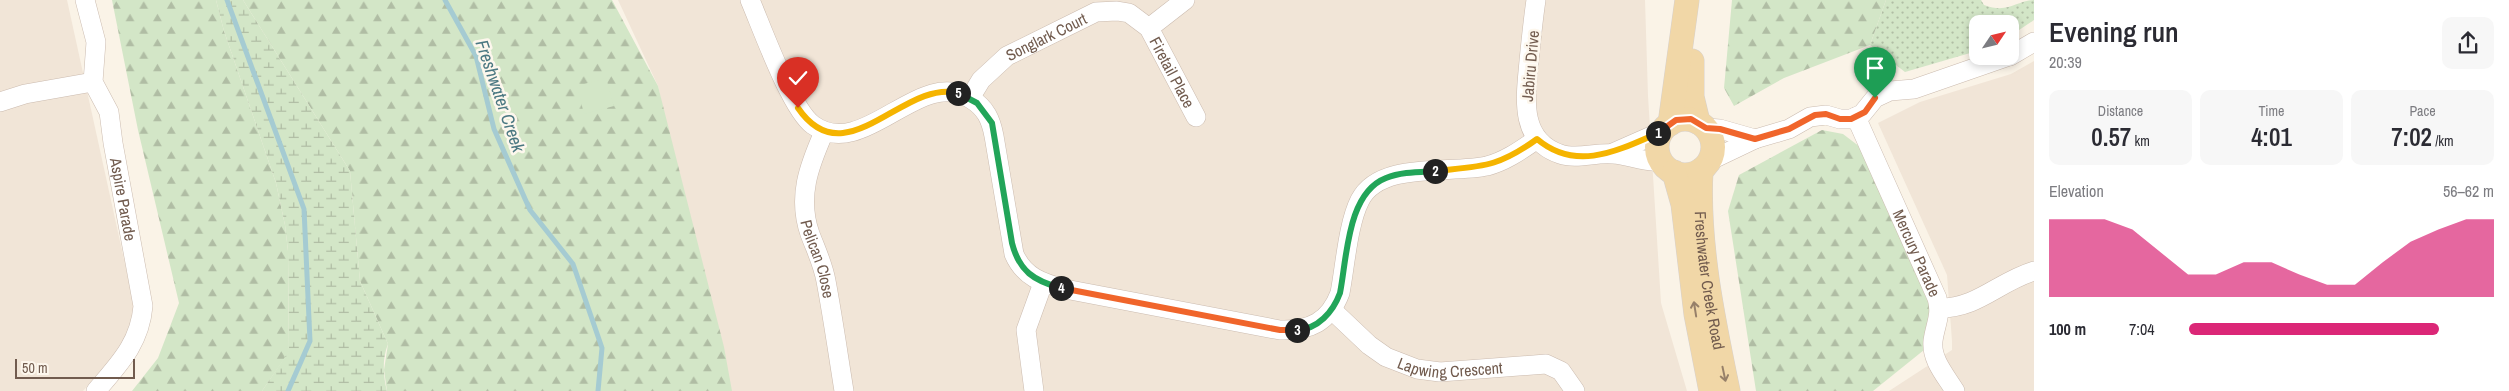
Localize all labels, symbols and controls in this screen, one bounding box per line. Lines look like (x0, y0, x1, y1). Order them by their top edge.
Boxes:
street label: Songlark Court (1002, 7, 1090, 66)
text: Evening run (2049, 13, 2179, 51)
north arrow (1969, 15, 2019, 65)
map controls (1969, 15, 2019, 65)
button: share (2442, 17, 2494, 69)
street label: Jabiru Drive (1516, 29, 1544, 103)
street label: Firetail Place (1145, 33, 1200, 112)
water label: Freshwater Creek (470, 36, 532, 156)
pin (1854, 47, 1896, 98)
text: 20:39 (2049, 51, 2082, 73)
icon: arrive (1861, 54, 1889, 82)
pin (777, 57, 819, 108)
icon: check (784, 64, 812, 92)
pin: 5 (946, 80, 970, 106)
text: 5 (955, 84, 962, 102)
text: Distance (2098, 102, 2143, 120)
text: Time (2259, 102, 2284, 120)
text: Pace (2409, 102, 2436, 120)
pin: 1 (1646, 120, 1670, 146)
text: 0.57 (2091, 120, 2131, 154)
text: 4:01 (2251, 120, 2292, 154)
text: 7:02 (2391, 120, 2432, 154)
text: 1 (1655, 124, 1662, 142)
text: km (2131, 132, 2150, 150)
text: /km (2432, 132, 2454, 150)
street label: Aspire Parade (105, 155, 142, 243)
pin: 2 (1422, 158, 1448, 184)
text: 2 (1432, 162, 1439, 180)
text: Elevation (2049, 180, 2104, 202)
text: 56–62 m (2443, 180, 2494, 202)
street label: Mercury Parade (1888, 206, 1946, 300)
street label: Freshwater Creek Road (1690, 211, 1730, 351)
street label: Pelican Close (795, 218, 840, 300)
pin: 4 (1048, 276, 1074, 300)
text: 4 (1058, 279, 1065, 297)
one-way arrow (1690, 301, 1700, 317)
pin: 3 (1284, 318, 1310, 342)
text: 100 m (2049, 318, 2086, 340)
text: 7:04 (2129, 318, 2155, 340)
text: 3 (1294, 321, 1301, 339)
street label: Lapwing Crescent (1394, 352, 1504, 383)
scale bar (15, 356, 135, 379)
text: 50 m (22, 359, 48, 377)
one-way arrow (1720, 366, 1729, 382)

